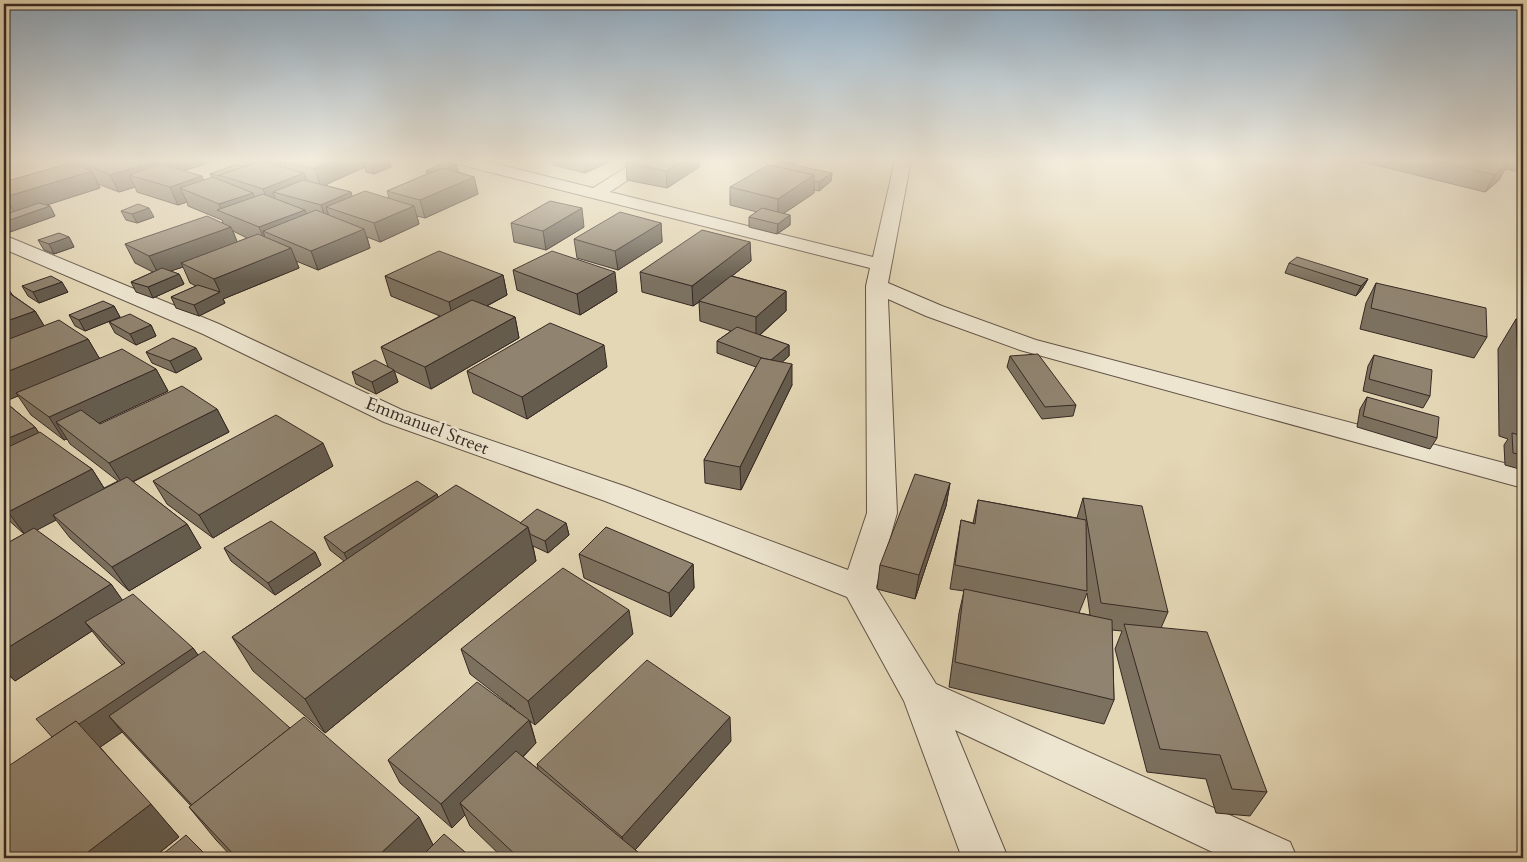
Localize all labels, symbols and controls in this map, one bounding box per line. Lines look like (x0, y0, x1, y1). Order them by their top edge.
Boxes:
street label: Emmanuel Street (362, 391, 493, 461)

